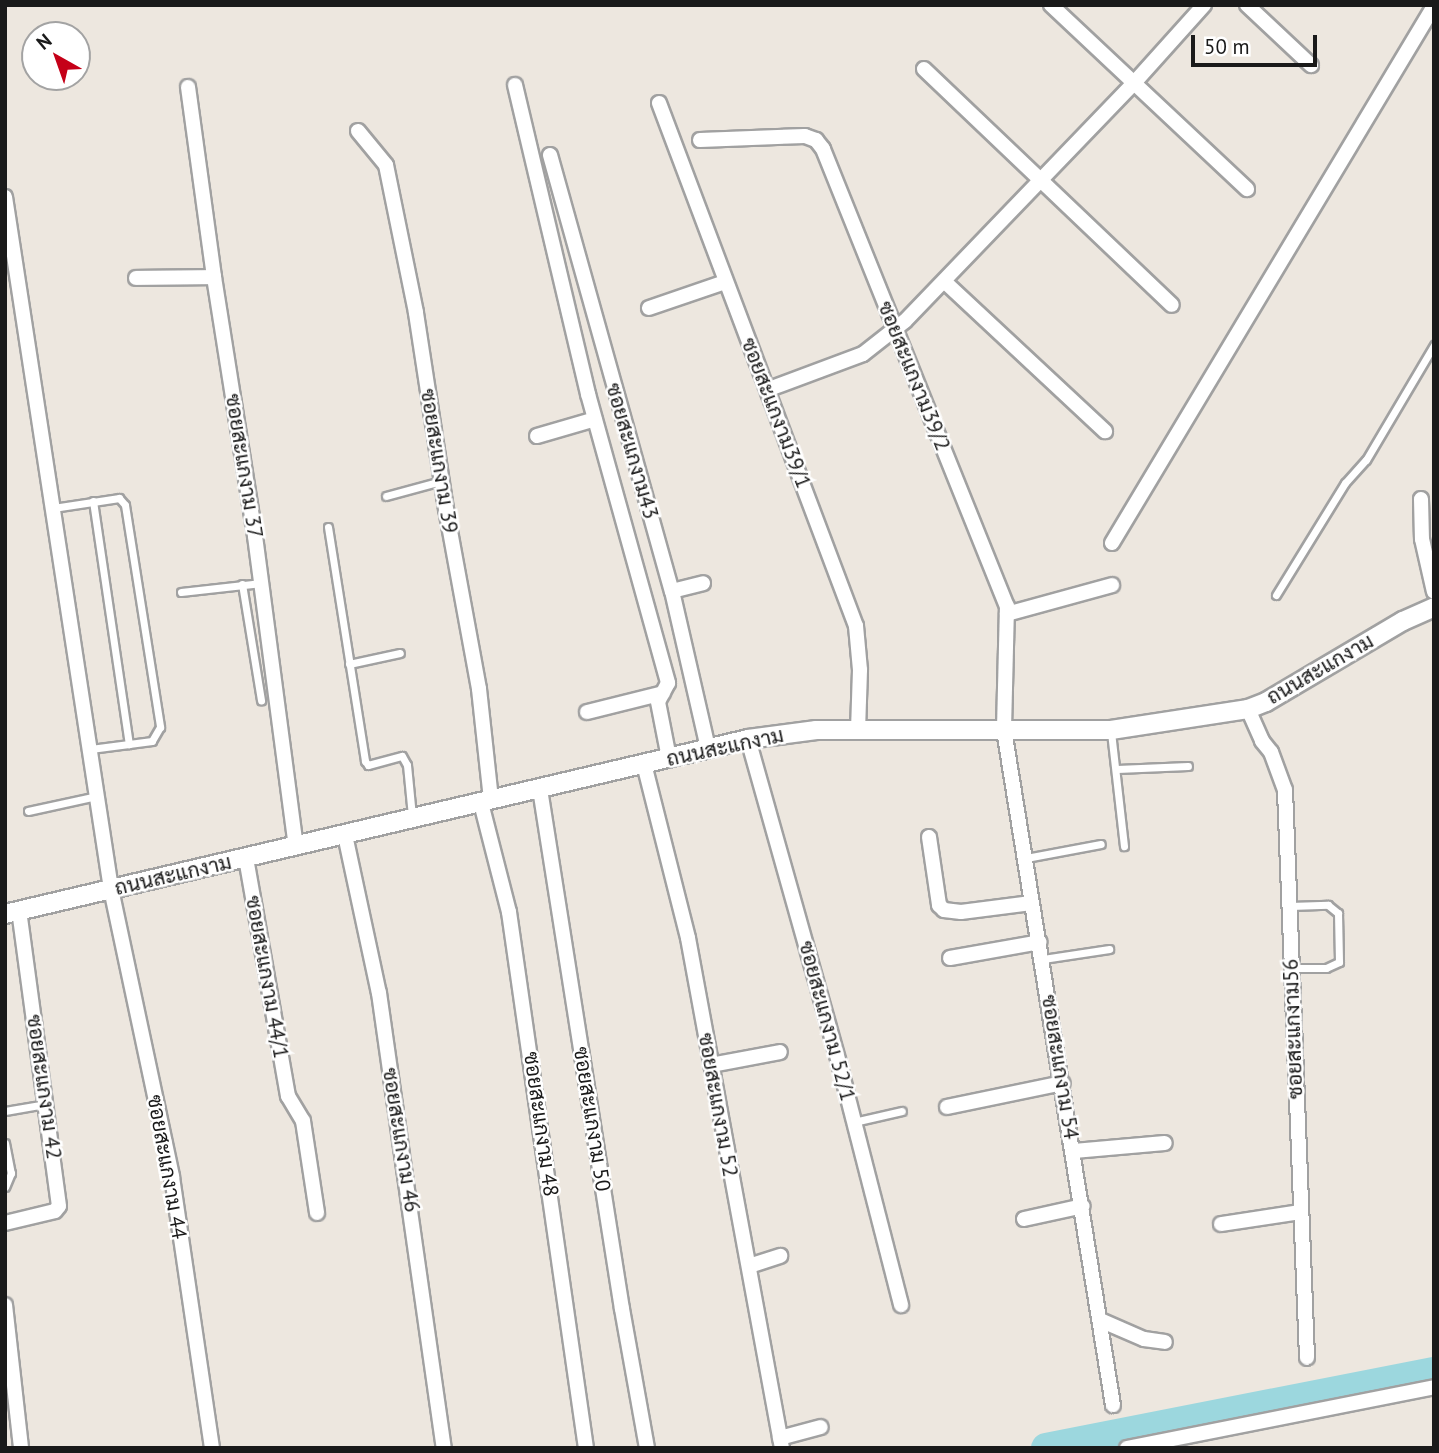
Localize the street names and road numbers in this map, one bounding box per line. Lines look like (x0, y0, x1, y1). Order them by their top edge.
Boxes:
street label: ซอยสะแกงาม39/2 (872, 297, 956, 455)
street label: ซอยสะแกงาม39/1 (736, 334, 816, 492)
street label: ซอยสะแกงาม43 (601, 380, 663, 522)
street label: ซอยสะแกงาม 39 (415, 387, 463, 535)
street label: ซอยสะแกงาม 37 (220, 392, 268, 540)
street label: ถนนสะแกงาม (1262, 628, 1378, 710)
street label: ถนนสะแกงาม (664, 722, 786, 772)
street label: ถนนสะแกงาม (112, 849, 234, 901)
street label: ซอยสะแกงาม 44/1 (240, 894, 294, 1060)
street label: ซอยสะแกงาม 52/1 (793, 938, 861, 1104)
street label: ซอยสะแกงาม56 (1278, 958, 1308, 1100)
street label: ซอยสะแกงาม 54 (1036, 993, 1084, 1141)
street label: ซอยสะแกงาม 42 (21, 1013, 67, 1161)
street label: ซอยสะแกงาม 52 (693, 1031, 743, 1179)
street label: ซอยสะแกงาม 50 (568, 1045, 616, 1193)
street label: ซอยสะแกงาม 48 (518, 1050, 564, 1198)
street label: ซอยสะแกงาม 46 (377, 1066, 425, 1214)
street label: ซอยสะแกงาม 44 (142, 1093, 192, 1241)

